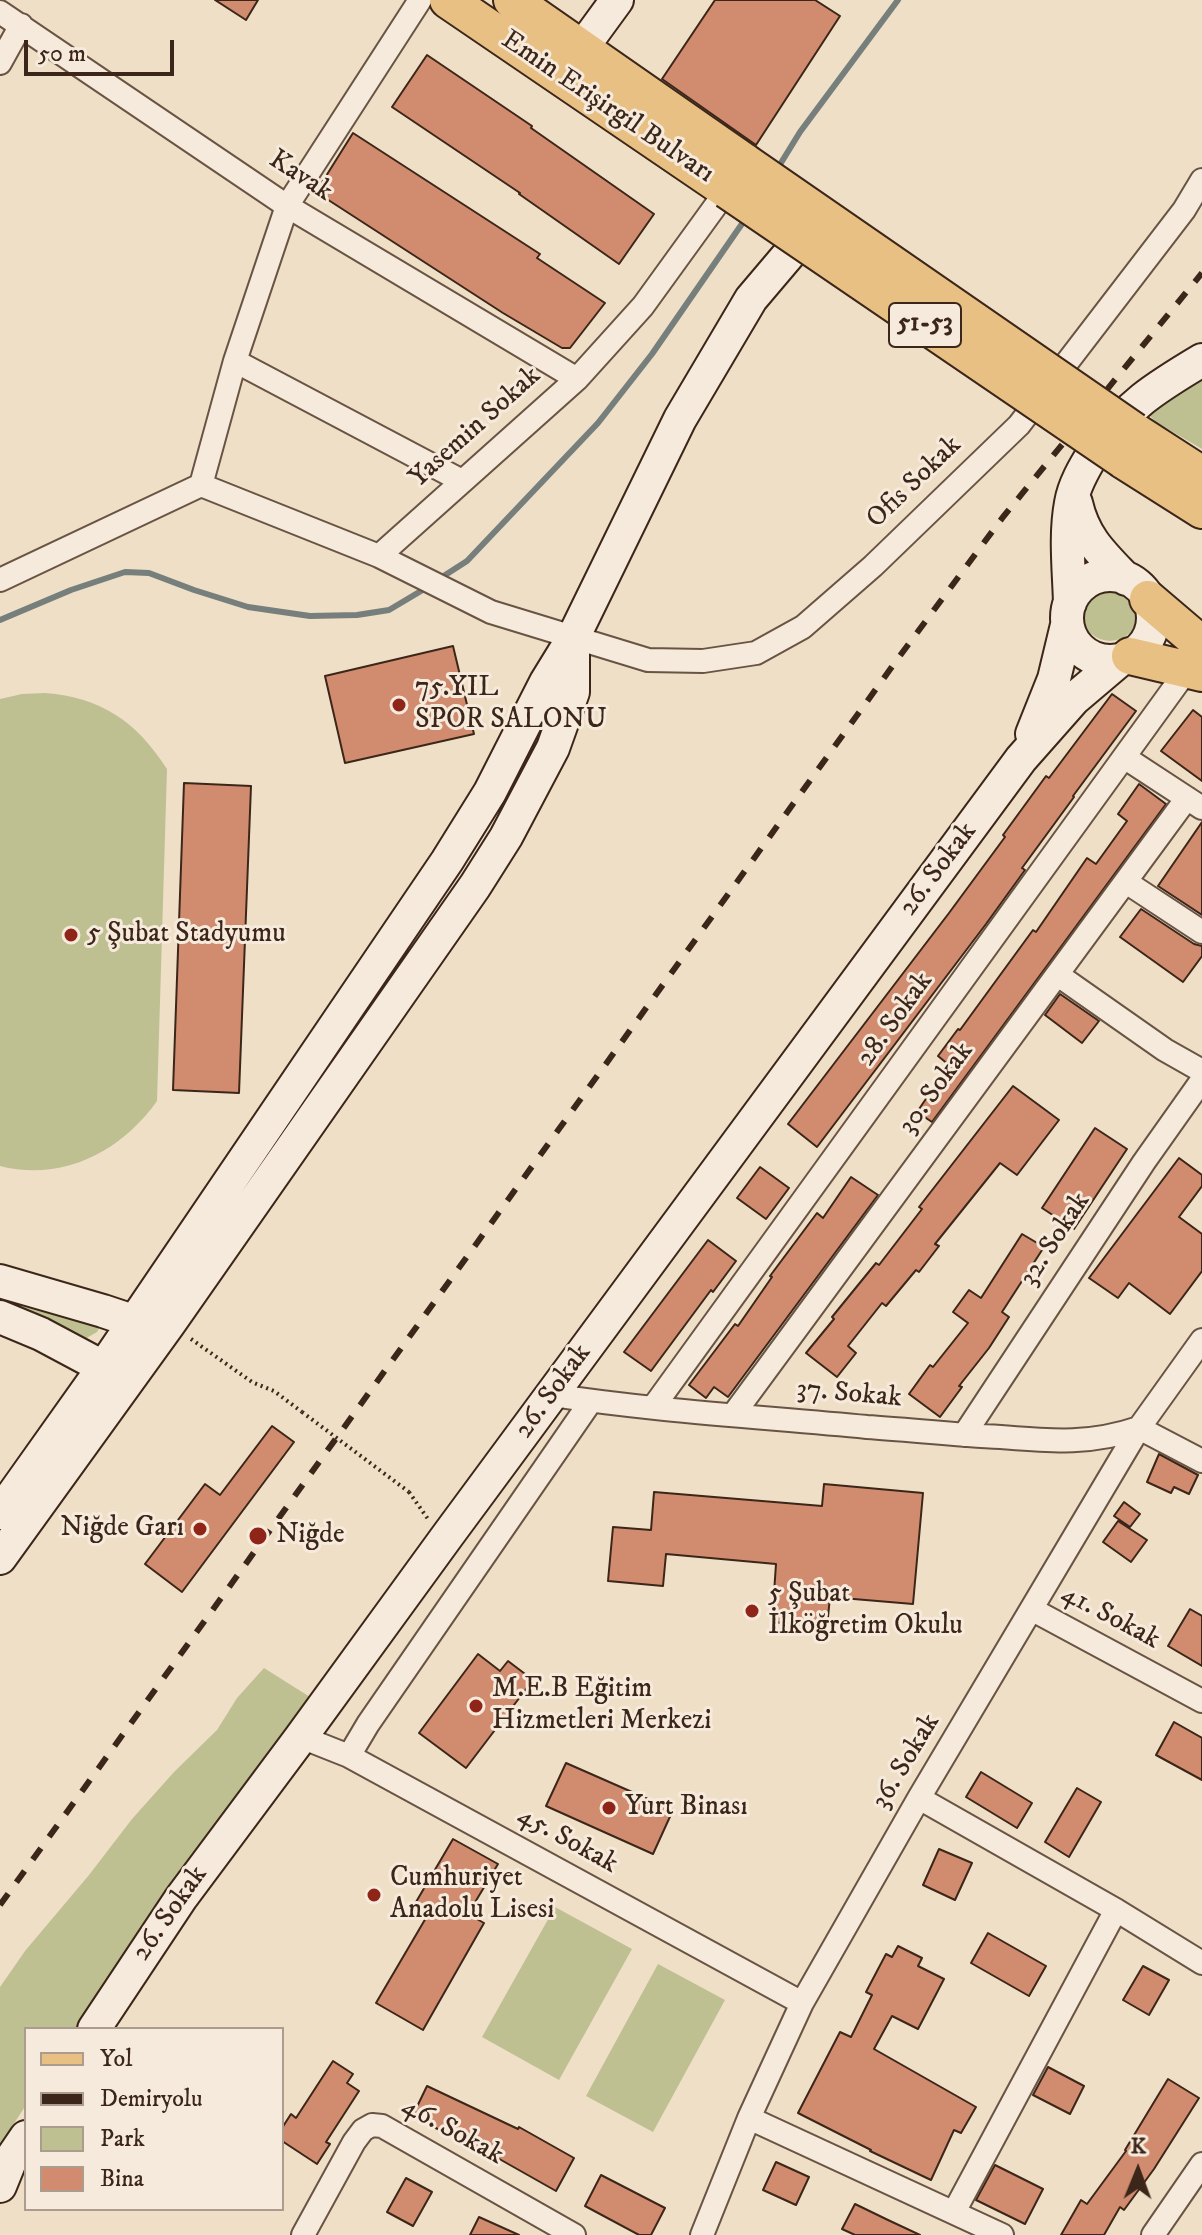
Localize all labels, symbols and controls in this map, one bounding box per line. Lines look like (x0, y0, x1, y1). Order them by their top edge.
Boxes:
scale bar (28, 24, 178, 74)
street label: Emin Erişirgil Bulvarı (494, 24, 720, 192)
text: 50 m (38, 39, 86, 69)
street label: Kavak (262, 144, 338, 210)
road number: 51-53 (889, 303, 961, 347)
street label: Yasemin Sokak (403, 360, 549, 496)
street label: Ofis Sokak (861, 430, 969, 536)
place label: 75.YIL SPOR SALONU (415, 672, 607, 738)
marker: 75.YIL SPOR SALONU (390, 696, 408, 714)
street label: 26. Sokak (893, 816, 985, 924)
place label: 5 Şubat Stadyumu (87, 918, 286, 952)
marker: 5 Şubat Stadyumu (62, 926, 80, 944)
street label: 28. Sokak (851, 966, 941, 1074)
street label: 30. Sokak (892, 1036, 982, 1142)
street label: 32. Sokak (1013, 1187, 1099, 1293)
street label: 26. Sokak (508, 1338, 600, 1446)
street label: 37. Sokak (795, 1374, 903, 1416)
place label: Niğde Garı (60, 1512, 184, 1546)
place label: Niğde (276, 1519, 345, 1553)
marker: Niğde Garı (191, 1520, 209, 1538)
marker: Niğde (247, 1525, 269, 1547)
place label: 5 Şubat İlköğretim Okulu (768, 1578, 963, 1644)
street label: 41. Sokak (1055, 1578, 1165, 1658)
marker: 5 Şubat İlköğretim Okulu (743, 1602, 761, 1620)
place label: M.E.B Eğitim Hizmetleri Merkezi (492, 1673, 712, 1739)
marker: M.E.B Eğitim Hizmetleri Merkezi (467, 1697, 485, 1715)
street label: 36. Sokak (865, 1708, 949, 1816)
place label: Yurt Binası (625, 1791, 748, 1825)
marker: Yurt Binası (600, 1799, 618, 1817)
street label: 45. Sokak (511, 1800, 623, 1882)
street label: 26. Sokak (126, 1860, 216, 1968)
place label: Cumhuriyet Anadolu Lisesi (390, 1862, 555, 1928)
marker: Cumhuriyet Anadolu Lisesi (365, 1886, 383, 1904)
legend (24, 2027, 284, 2211)
text: Yol (100, 2044, 132, 2074)
text: Demiryolu (100, 2084, 203, 2114)
street label: 46. Sokak (395, 2090, 509, 2174)
text: Park (100, 2124, 145, 2154)
north arrow (1098, 2131, 1178, 2211)
text: K (1130, 2133, 1146, 2160)
text: Bina (100, 2164, 144, 2194)

